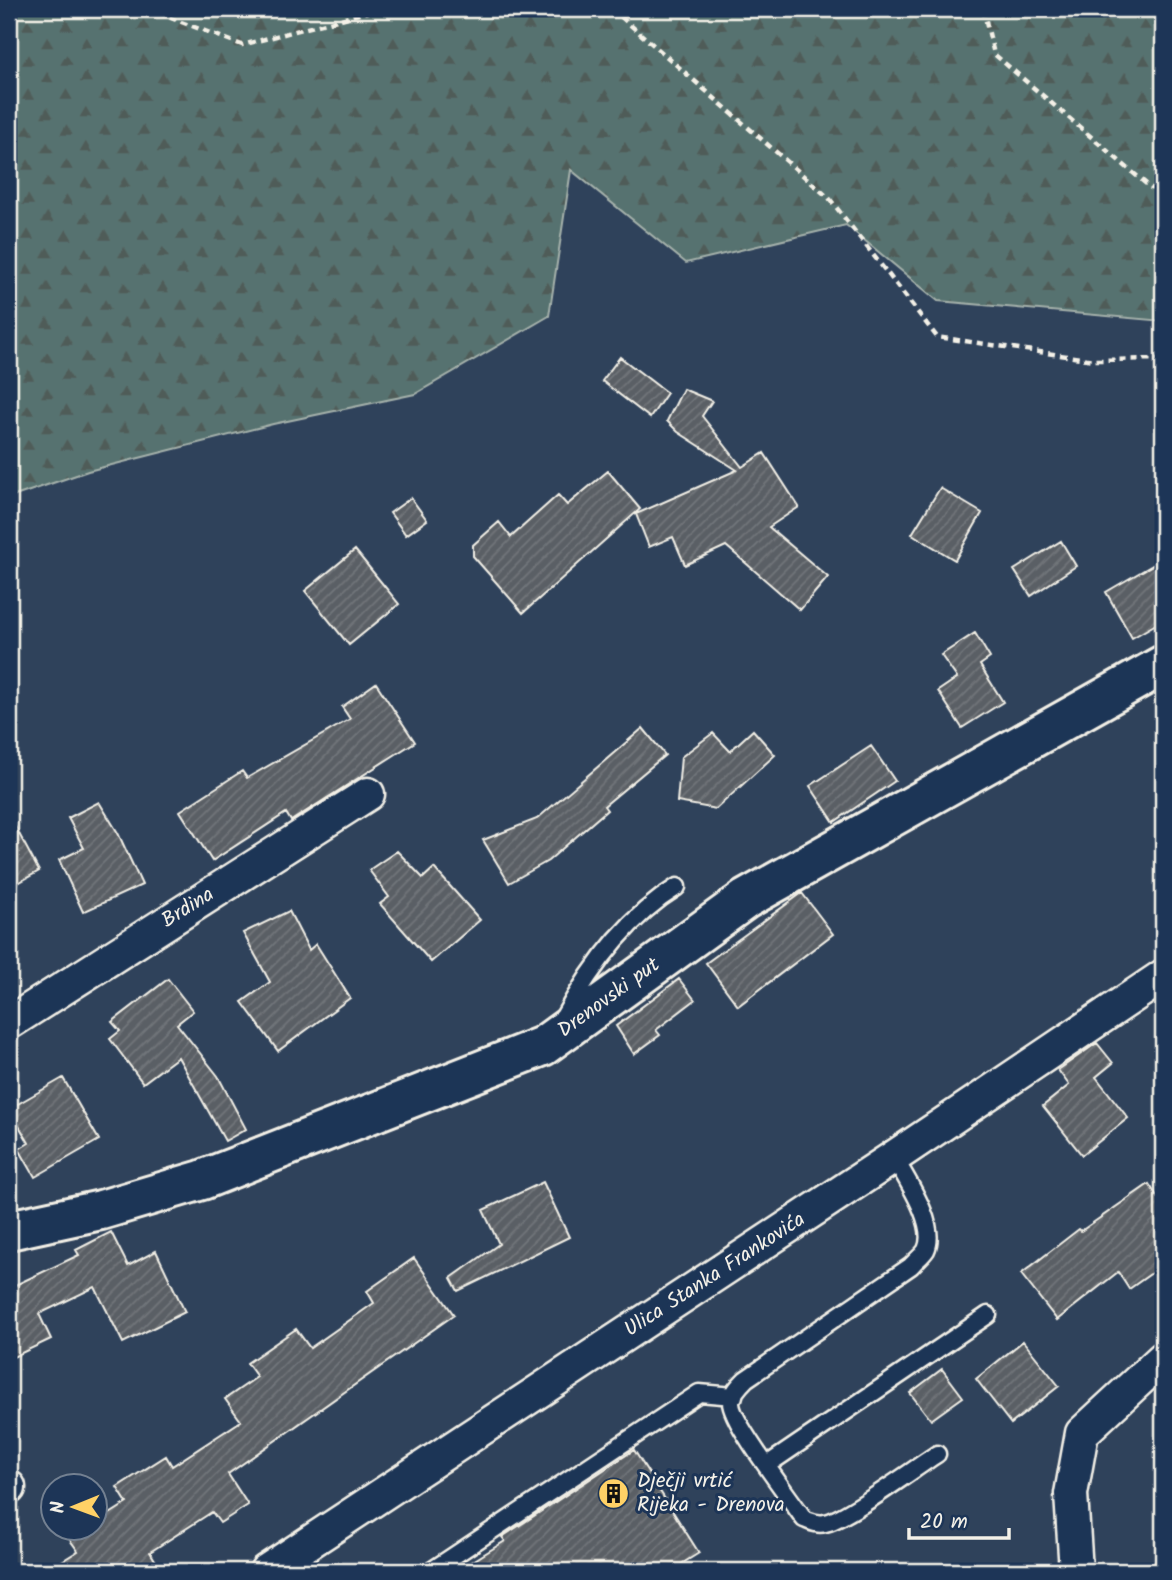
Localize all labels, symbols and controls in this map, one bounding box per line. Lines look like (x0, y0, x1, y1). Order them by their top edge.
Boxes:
street label: Brdina (155, 879, 221, 937)
street label: Drenovski put (551, 949, 668, 1047)
street label: Ulica Stanka Frankovića (618, 1204, 812, 1346)
place label: Dječji vrtić Rijeka - Drenova (637, 1465, 785, 1522)
north arrow (38, 1472, 108, 1542)
building icon: Dječji vrtić Rijeka - Drenova (597, 1476, 631, 1510)
scale bar (909, 1496, 1009, 1540)
text: N (44, 1501, 74, 1514)
text: 20 m (920, 1506, 968, 1539)

